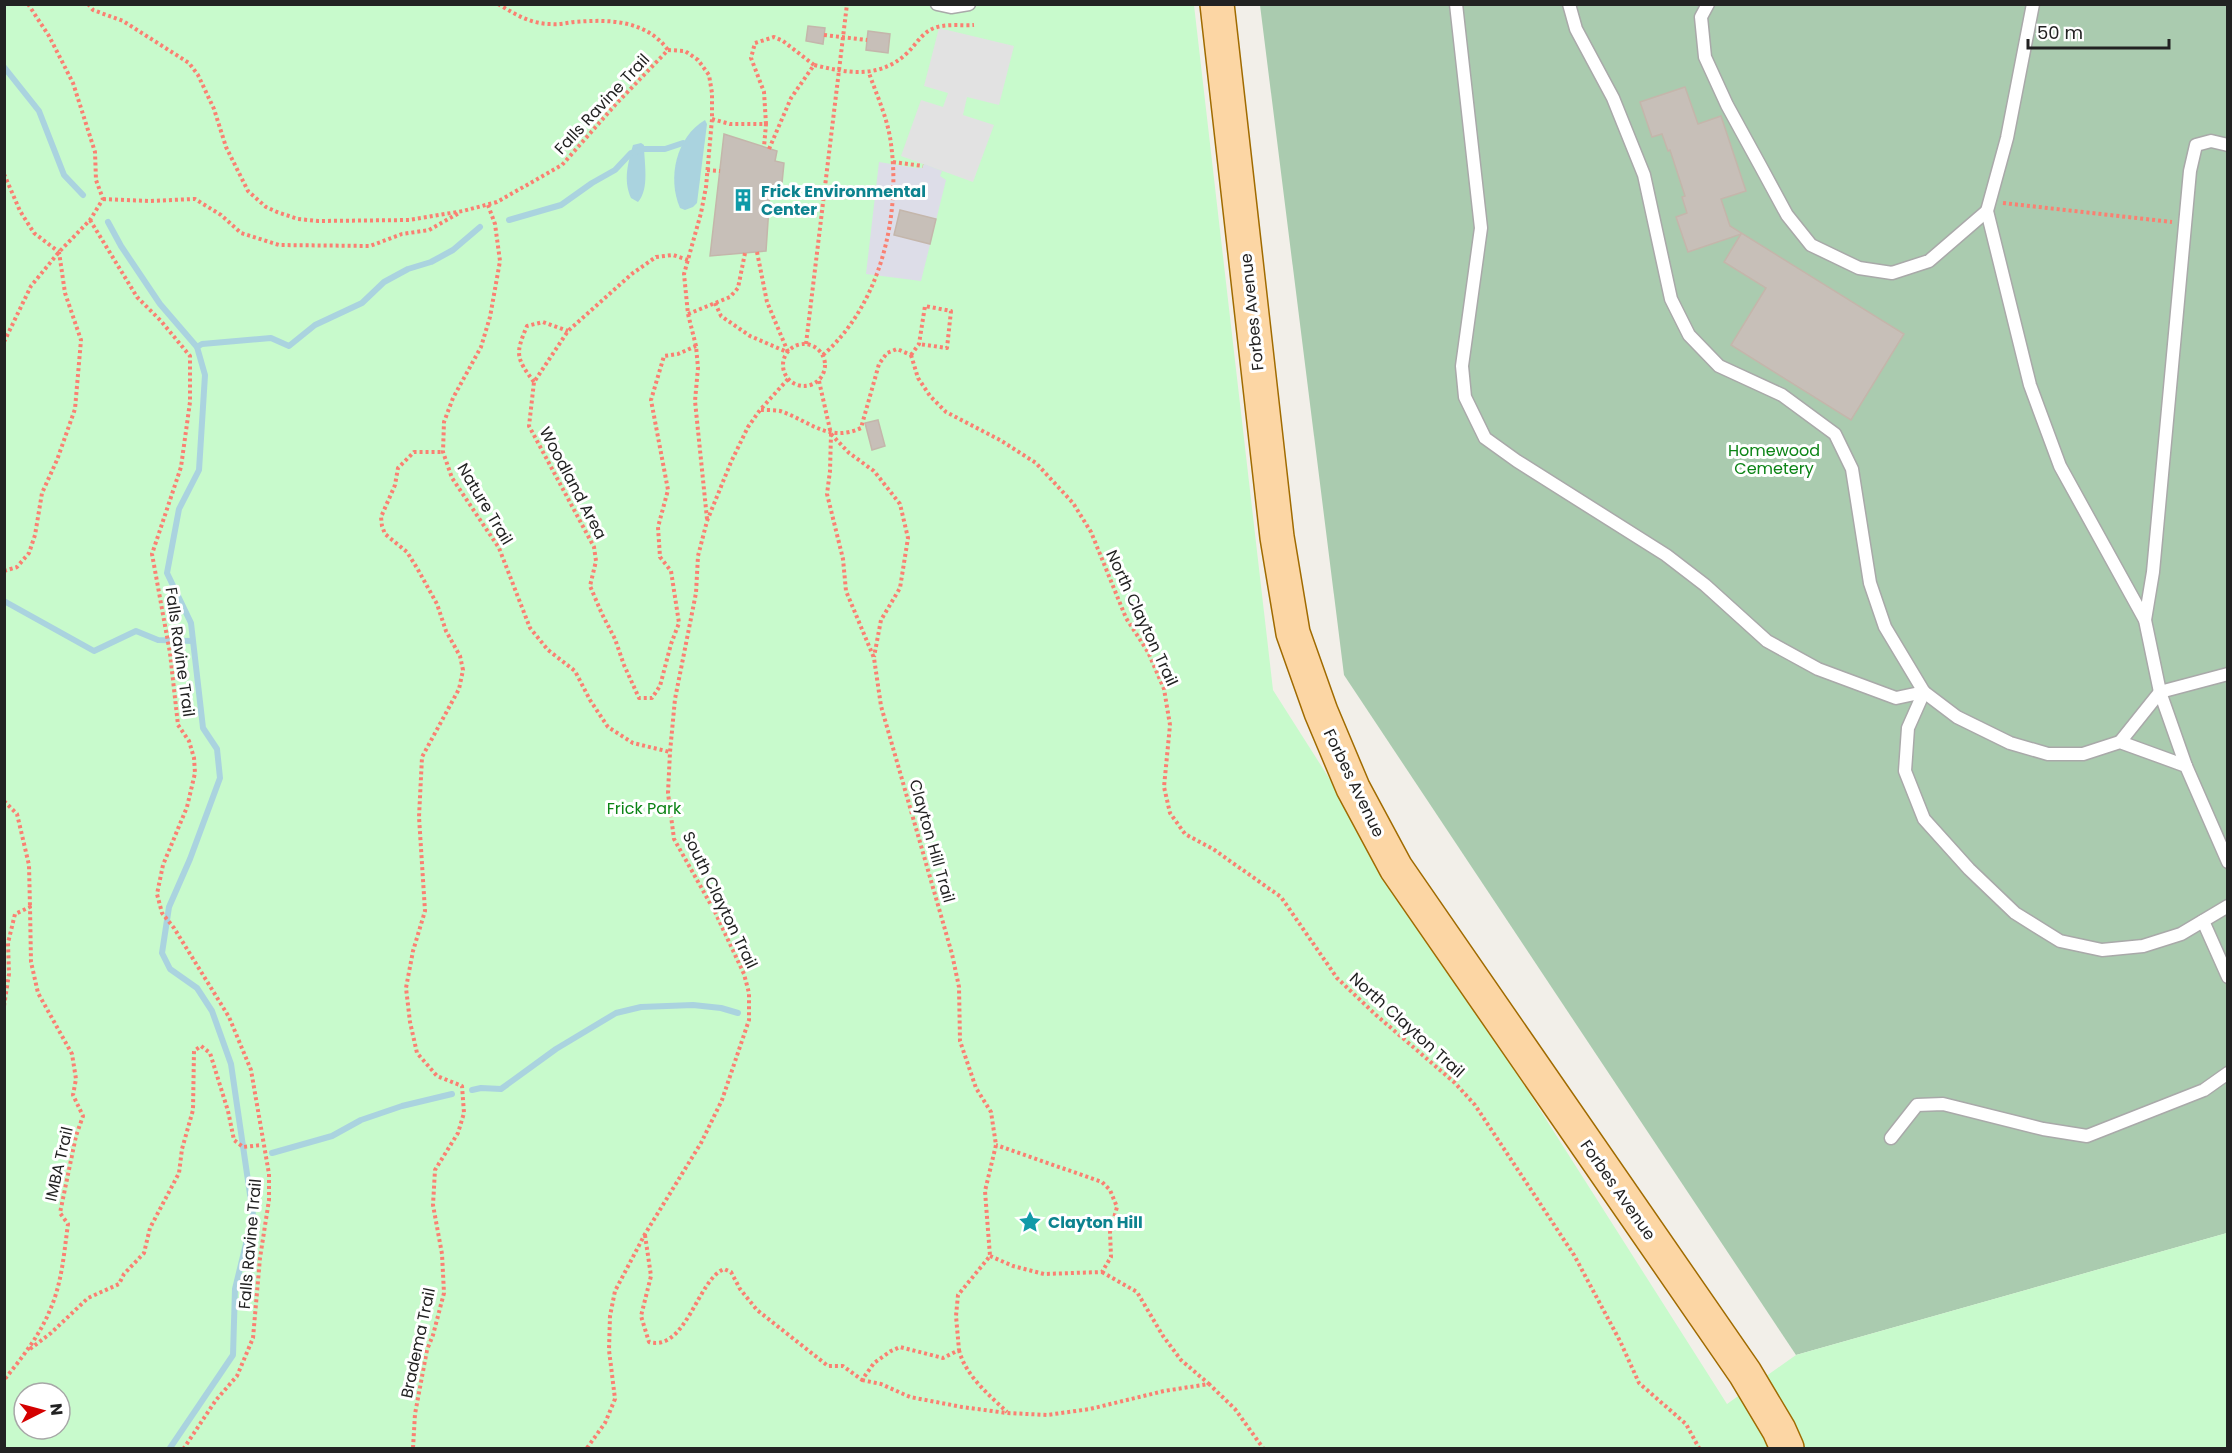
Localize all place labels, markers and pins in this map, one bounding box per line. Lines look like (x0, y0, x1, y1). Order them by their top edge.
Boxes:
place label: Frick Environmental Center (761, 180, 926, 221)
building icon: Frick Environmental Center (730, 187, 756, 213)
place icon: Clayton Hill (1017, 1209, 1043, 1235)
place label: Clayton Hill (1048, 1211, 1143, 1234)

